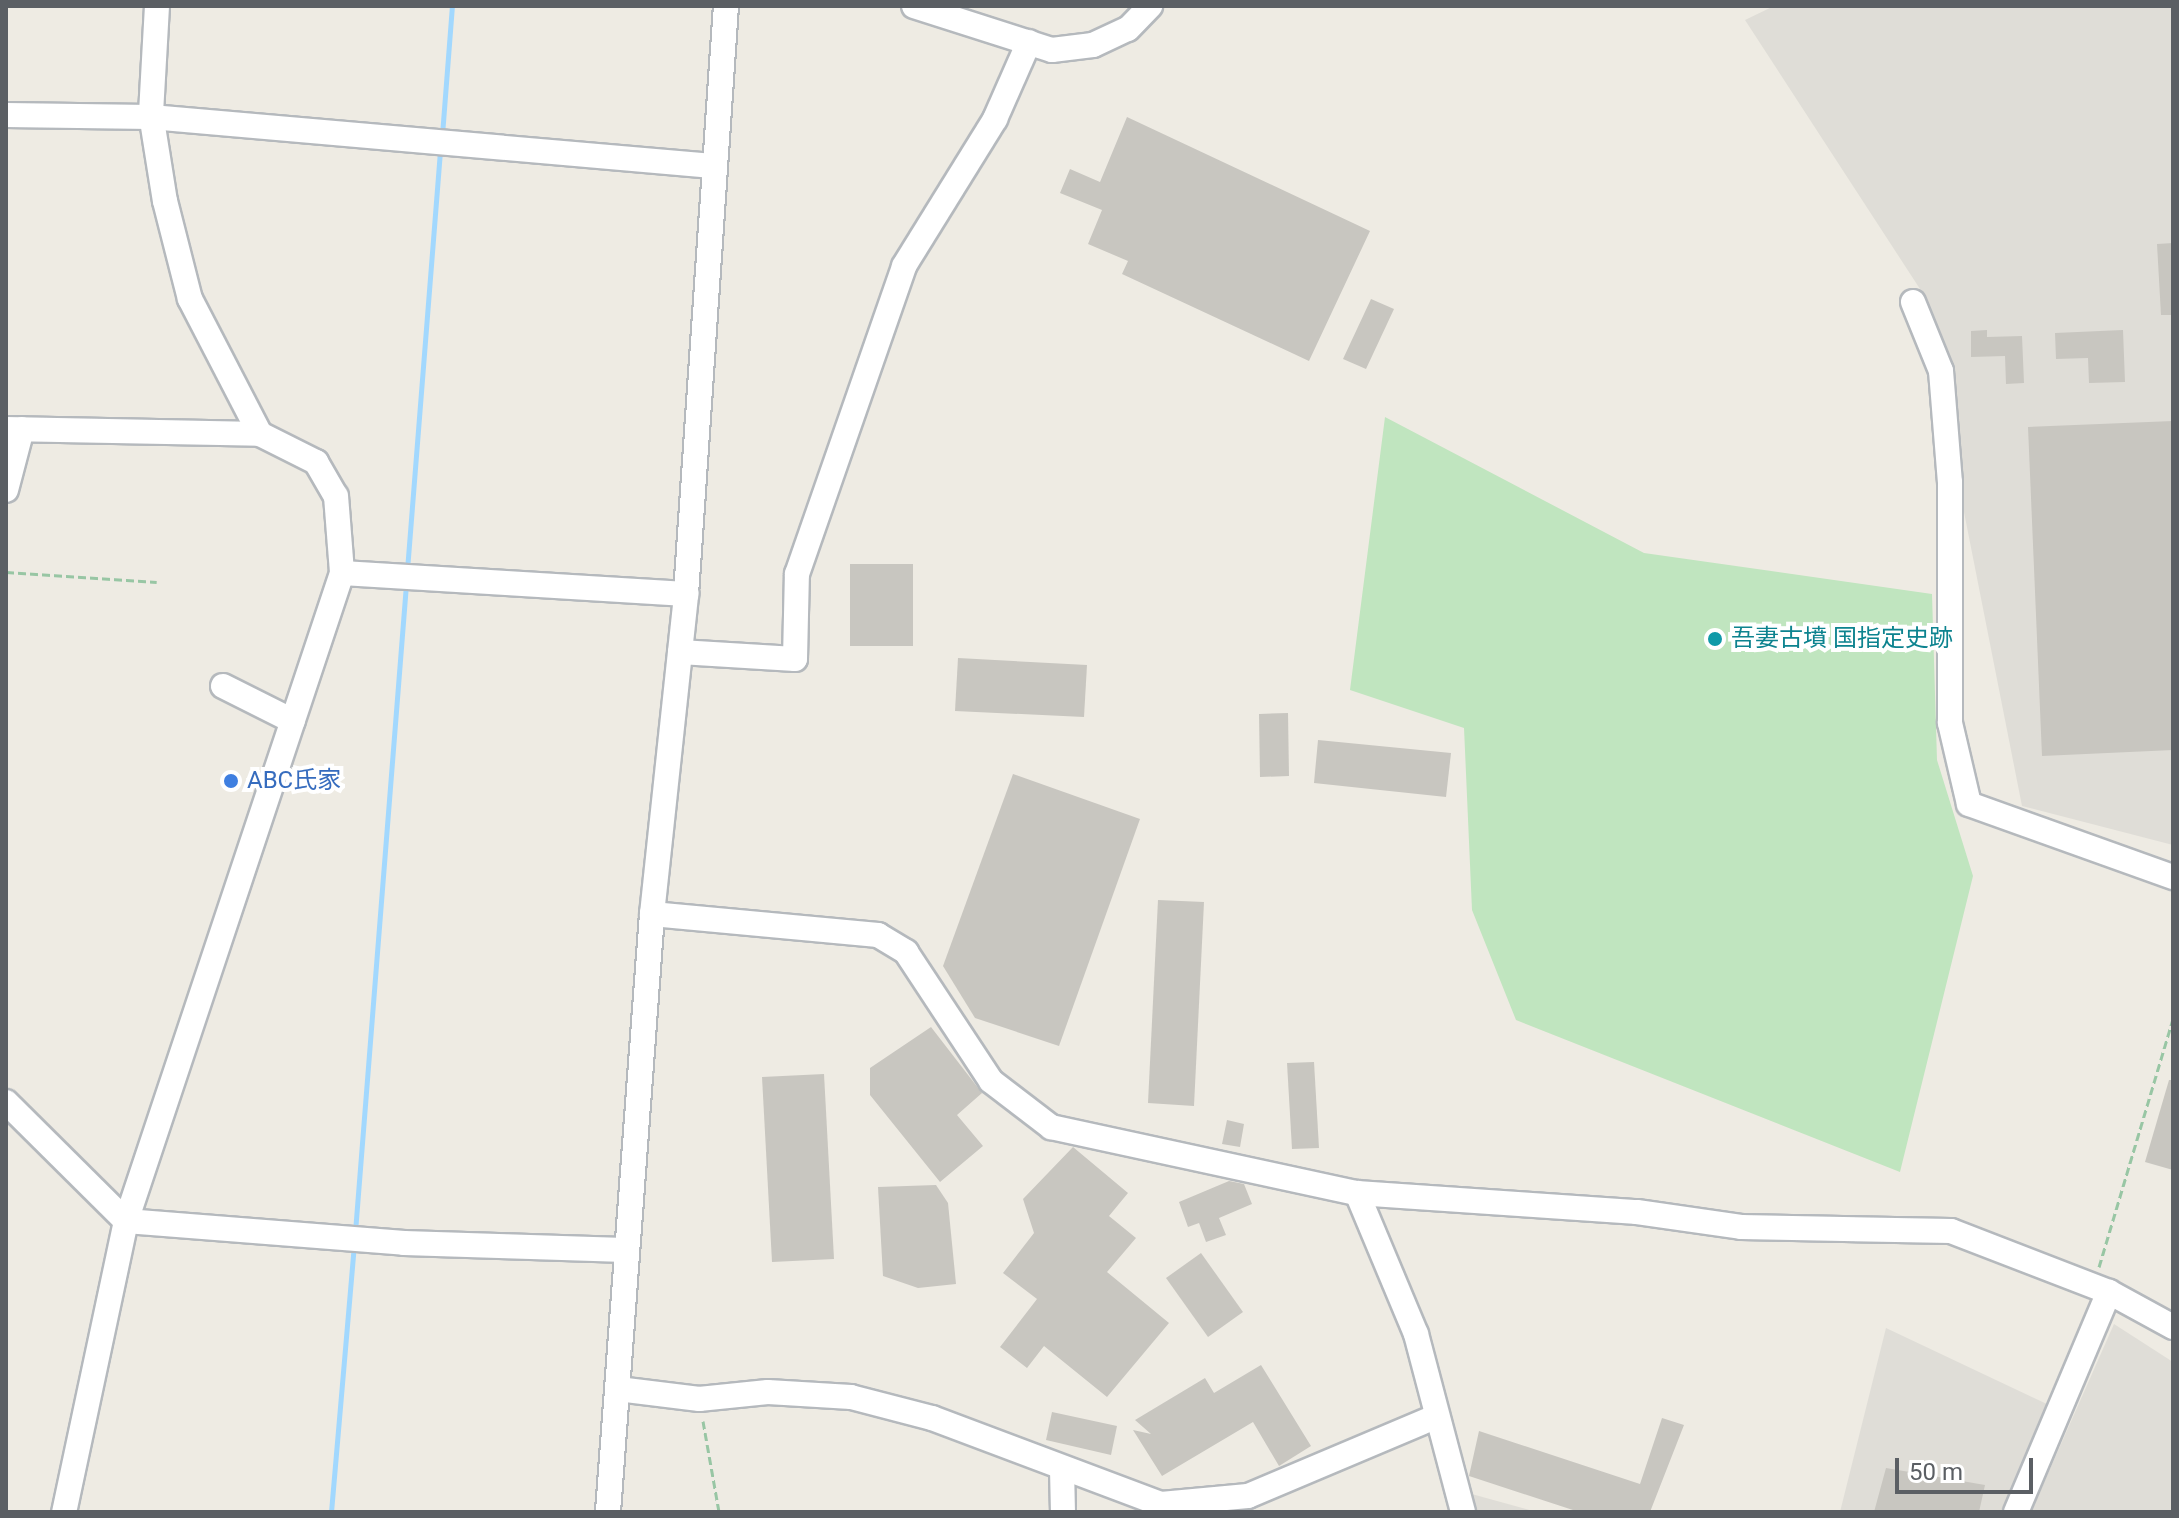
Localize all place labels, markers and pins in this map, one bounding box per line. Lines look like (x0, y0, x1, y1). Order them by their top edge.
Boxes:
place label: 吾妻古墳 国指定史跡 (1731, 625, 1953, 653)
marker: 吾妻古墳 国指定史跡 (1706, 630, 1724, 648)
place label: ABC氏家 (247, 767, 341, 795)
marker: ABC氏家 (222, 772, 240, 790)

